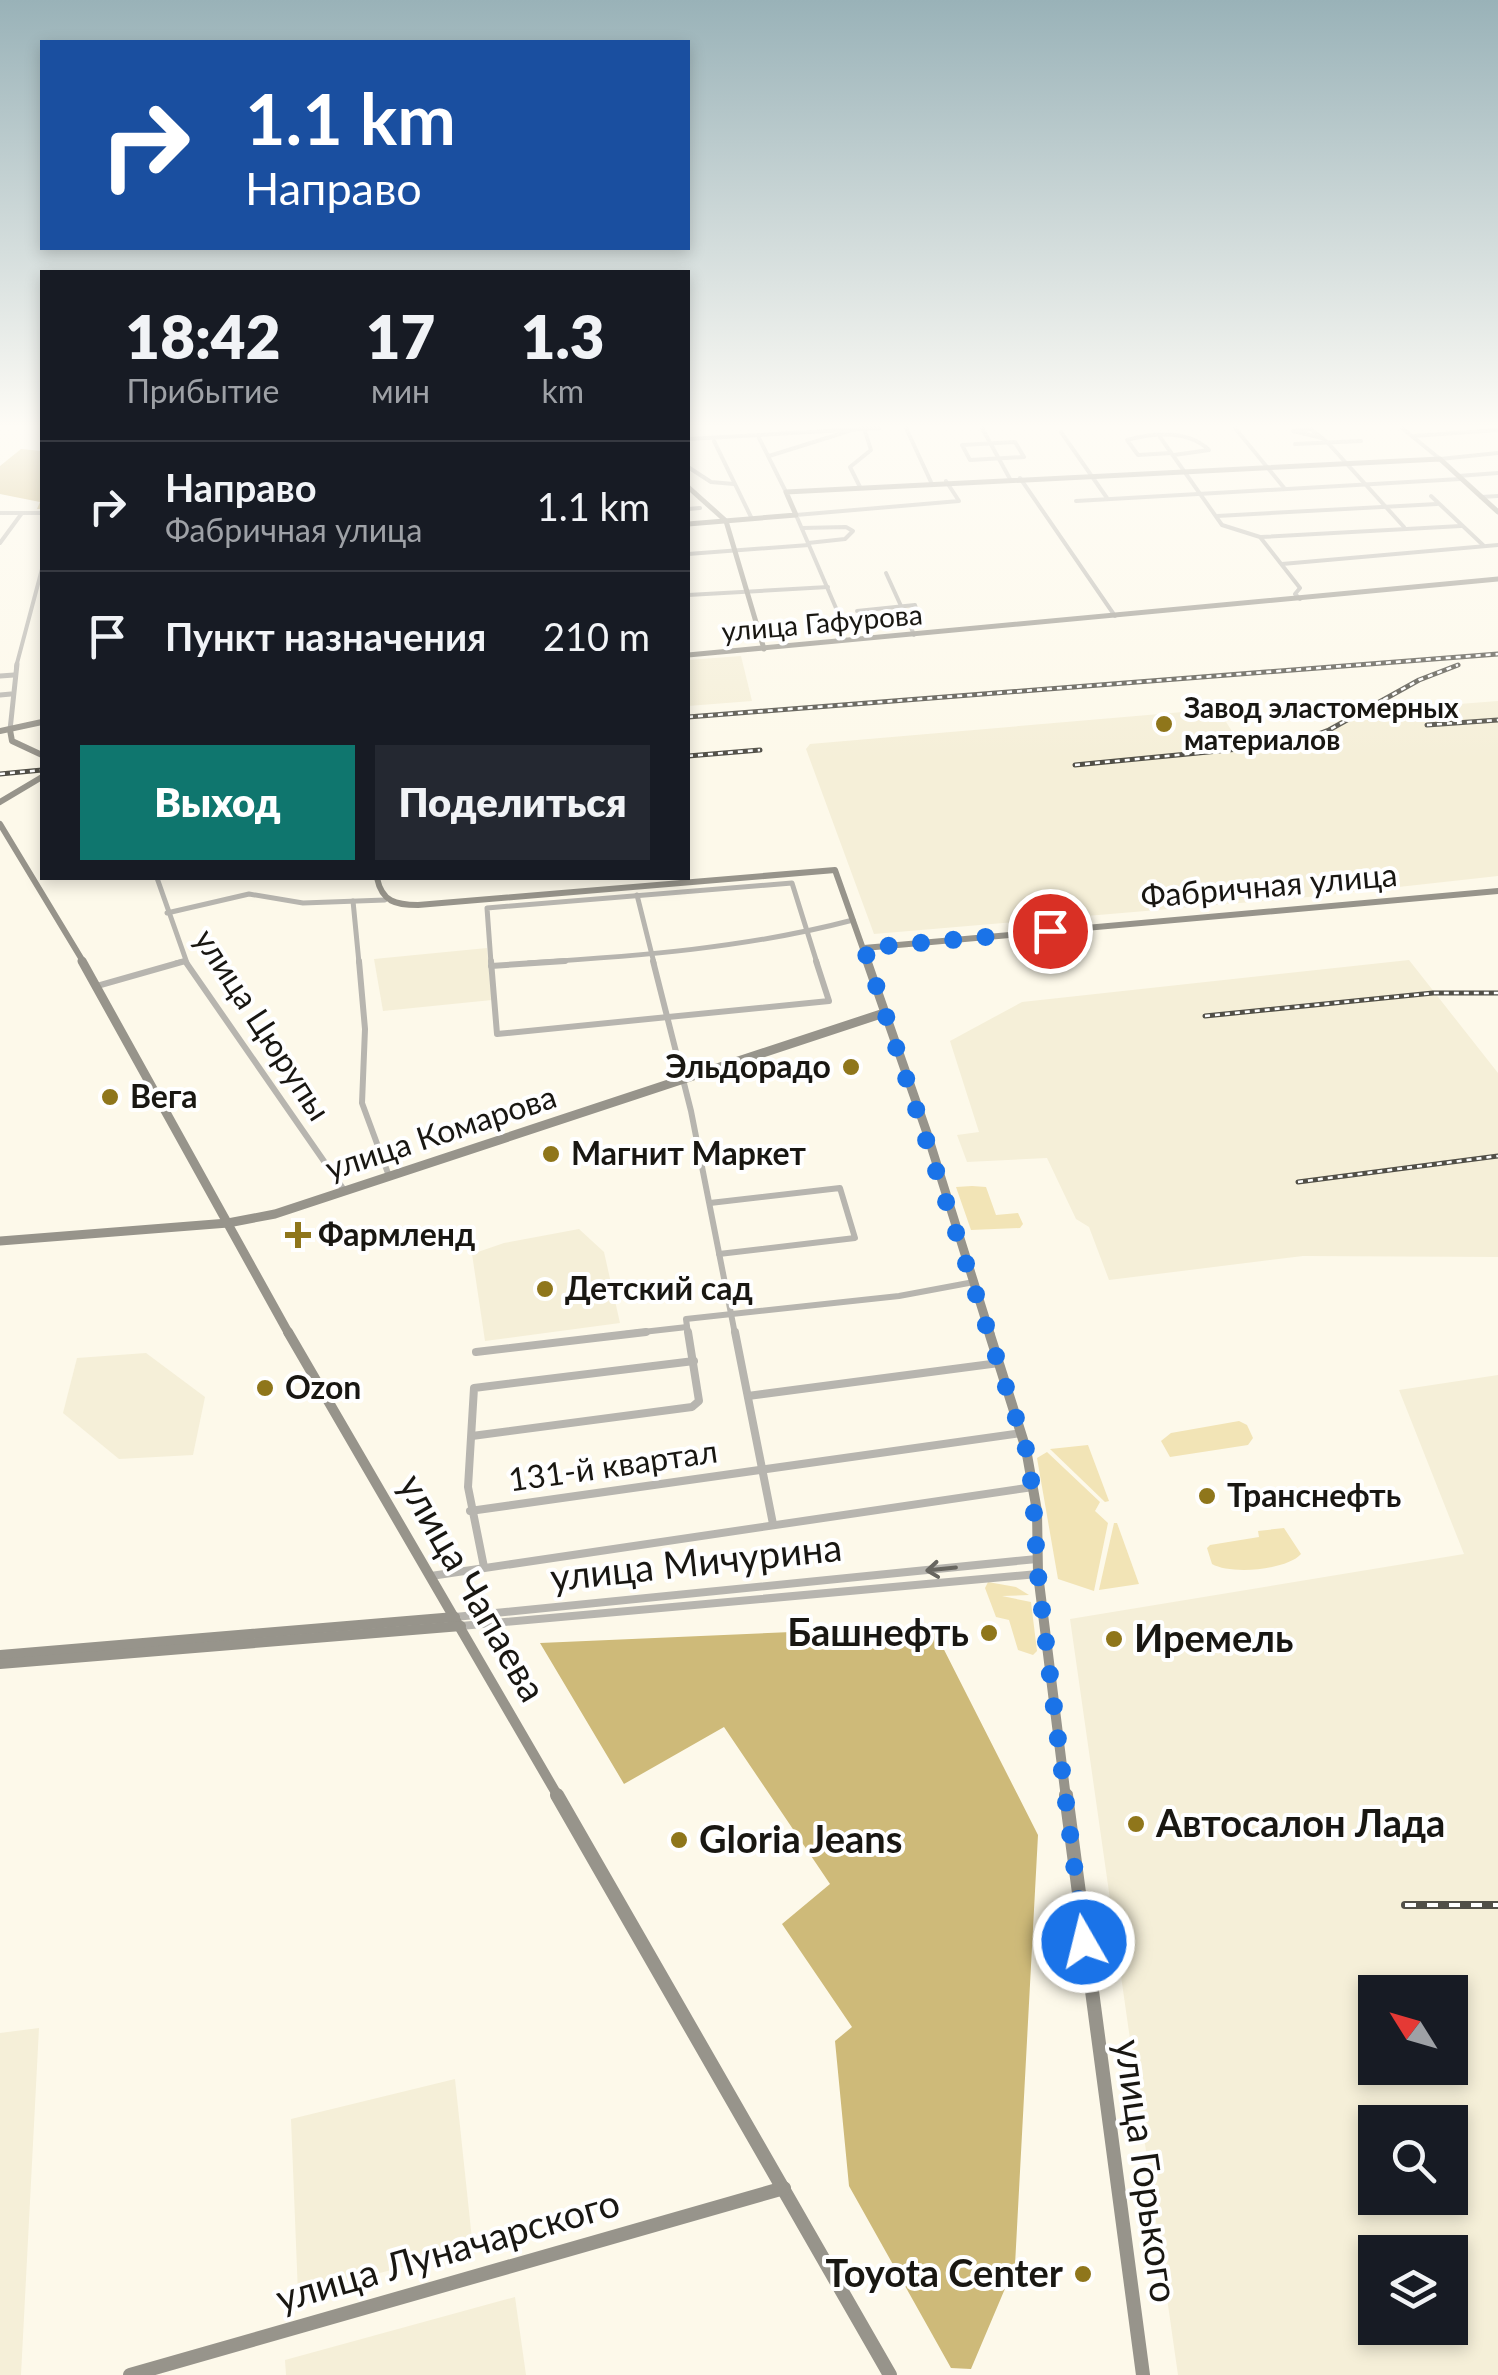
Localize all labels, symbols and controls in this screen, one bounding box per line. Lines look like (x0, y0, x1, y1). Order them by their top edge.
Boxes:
text: 1.1 km (245, 76, 456, 160)
icon: right (80, 80, 210, 210)
text: Направо (245, 161, 422, 215)
text: 18:42 (125, 300, 280, 372)
text: 17 (366, 300, 435, 372)
text: 1.3 (521, 300, 605, 372)
text: Прибытие (126, 371, 279, 410)
text: мин (371, 371, 430, 410)
text: km (541, 371, 584, 410)
text: Направо (165, 464, 317, 510)
icon: right (80, 479, 135, 534)
text: 1.1 km (537, 483, 650, 529)
text: Фабричная улица (165, 510, 422, 549)
street label: улица Гафурова (720, 596, 924, 648)
icon: arrive (80, 609, 135, 664)
text: Пункт назначения (165, 613, 486, 659)
text: 210 m (543, 613, 650, 659)
place label: Завод эластомерных материалов (1184, 690, 1459, 756)
marker: Завод эластомерных материалов (1153, 713, 1175, 735)
button: Выход (80, 745, 355, 860)
button: Поделиться (375, 745, 650, 860)
street label: Фабричная улица (1139, 854, 1399, 915)
pin (1008, 889, 1093, 974)
icon: arrive (1023, 904, 1078, 959)
street label: улица Цюрупы (187, 921, 340, 1127)
place label: Эльдорадо (665, 1046, 831, 1085)
marker: Эльдорадо (840, 1056, 862, 1078)
place label: Вега (130, 1076, 198, 1115)
street label: улица Комарова (320, 1076, 561, 1187)
marker: Вега (99, 1086, 121, 1108)
place label: Магнит Маркет (571, 1133, 807, 1172)
marker: Магнит Маркет (540, 1143, 562, 1165)
place label: Фармленд (318, 1214, 475, 1253)
marker: Фармленд (287, 1224, 309, 1246)
place label: Детский сад (565, 1268, 753, 1307)
marker: Детский сад (534, 1278, 556, 1300)
place label: Ozon (285, 1367, 361, 1406)
marker: Ozon (254, 1377, 276, 1399)
street label: 131-й квартал (506, 1431, 720, 1498)
street label: улица Чапаева (390, 1465, 557, 1709)
place label: Транснефть (1227, 1475, 1401, 1514)
marker: Транснефть (1196, 1485, 1218, 1507)
street label: улица Мичурина (548, 1523, 844, 1599)
one-way arrow (926, 1560, 958, 1579)
place label: Башнефть (787, 1608, 969, 1654)
place label: Иремель (1134, 1614, 1294, 1660)
marker: Башнефть (978, 1622, 1000, 1644)
marker: Иремель (1103, 1628, 1125, 1650)
place label: Автосалон Лада (1155, 1799, 1445, 1845)
marker: Автосалон Лада (1125, 1813, 1147, 1835)
place label: Gloria Jeans (699, 1815, 902, 1861)
marker: Gloria Jeans (668, 1829, 690, 1851)
position arrow (1032, 1890, 1136, 1994)
north arrow (1358, 1975, 1468, 2085)
map controls (1358, 1975, 1468, 2345)
street label: улица Горького (1107, 2036, 1189, 2305)
button: search (1358, 2105, 1468, 2215)
street label: улица Луначарского (270, 2178, 625, 2320)
button: layers (1358, 2235, 1468, 2345)
place label: Toyota Center (825, 2249, 1064, 2295)
marker: Toyota Center (1072, 2263, 1094, 2285)

